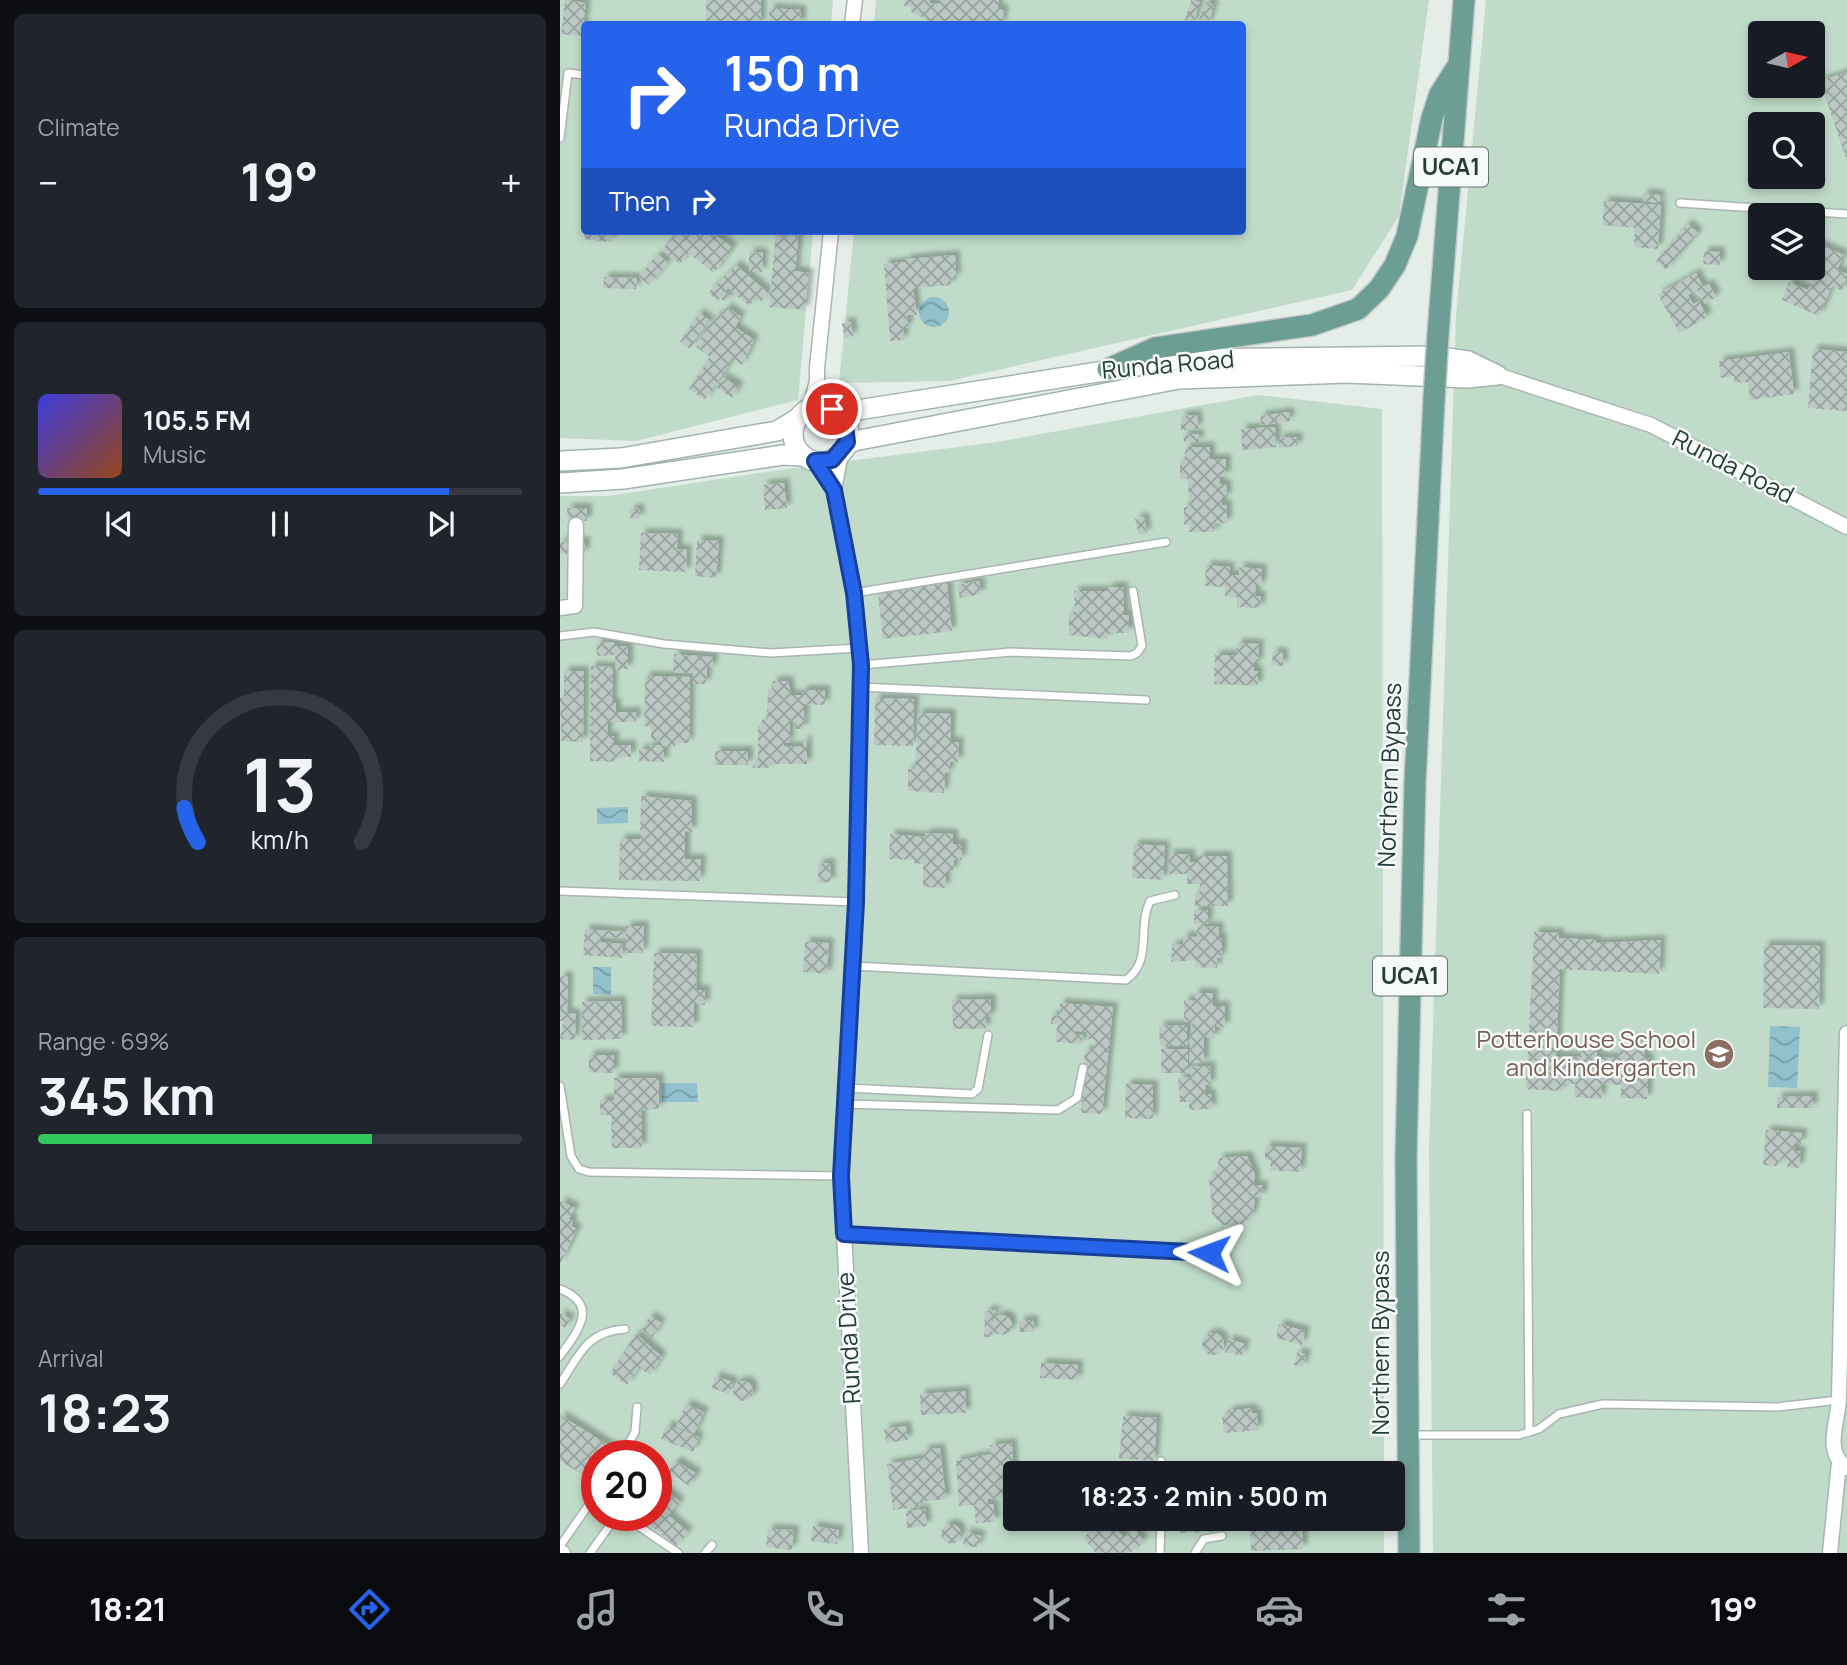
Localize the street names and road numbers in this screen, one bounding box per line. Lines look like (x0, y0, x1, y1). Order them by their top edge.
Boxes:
road number: UCA1 (1414, 148, 1488, 186)
street label: Runda Road (1100, 341, 1235, 386)
street label: Runda Road (1667, 421, 1800, 511)
street label: Northern Bypass (1369, 682, 1408, 868)
road number: UCA1 (1373, 956, 1447, 995)
street label: Northern Bypass (1363, 1251, 1396, 1436)
street label: Runda Drive (828, 1271, 867, 1405)

